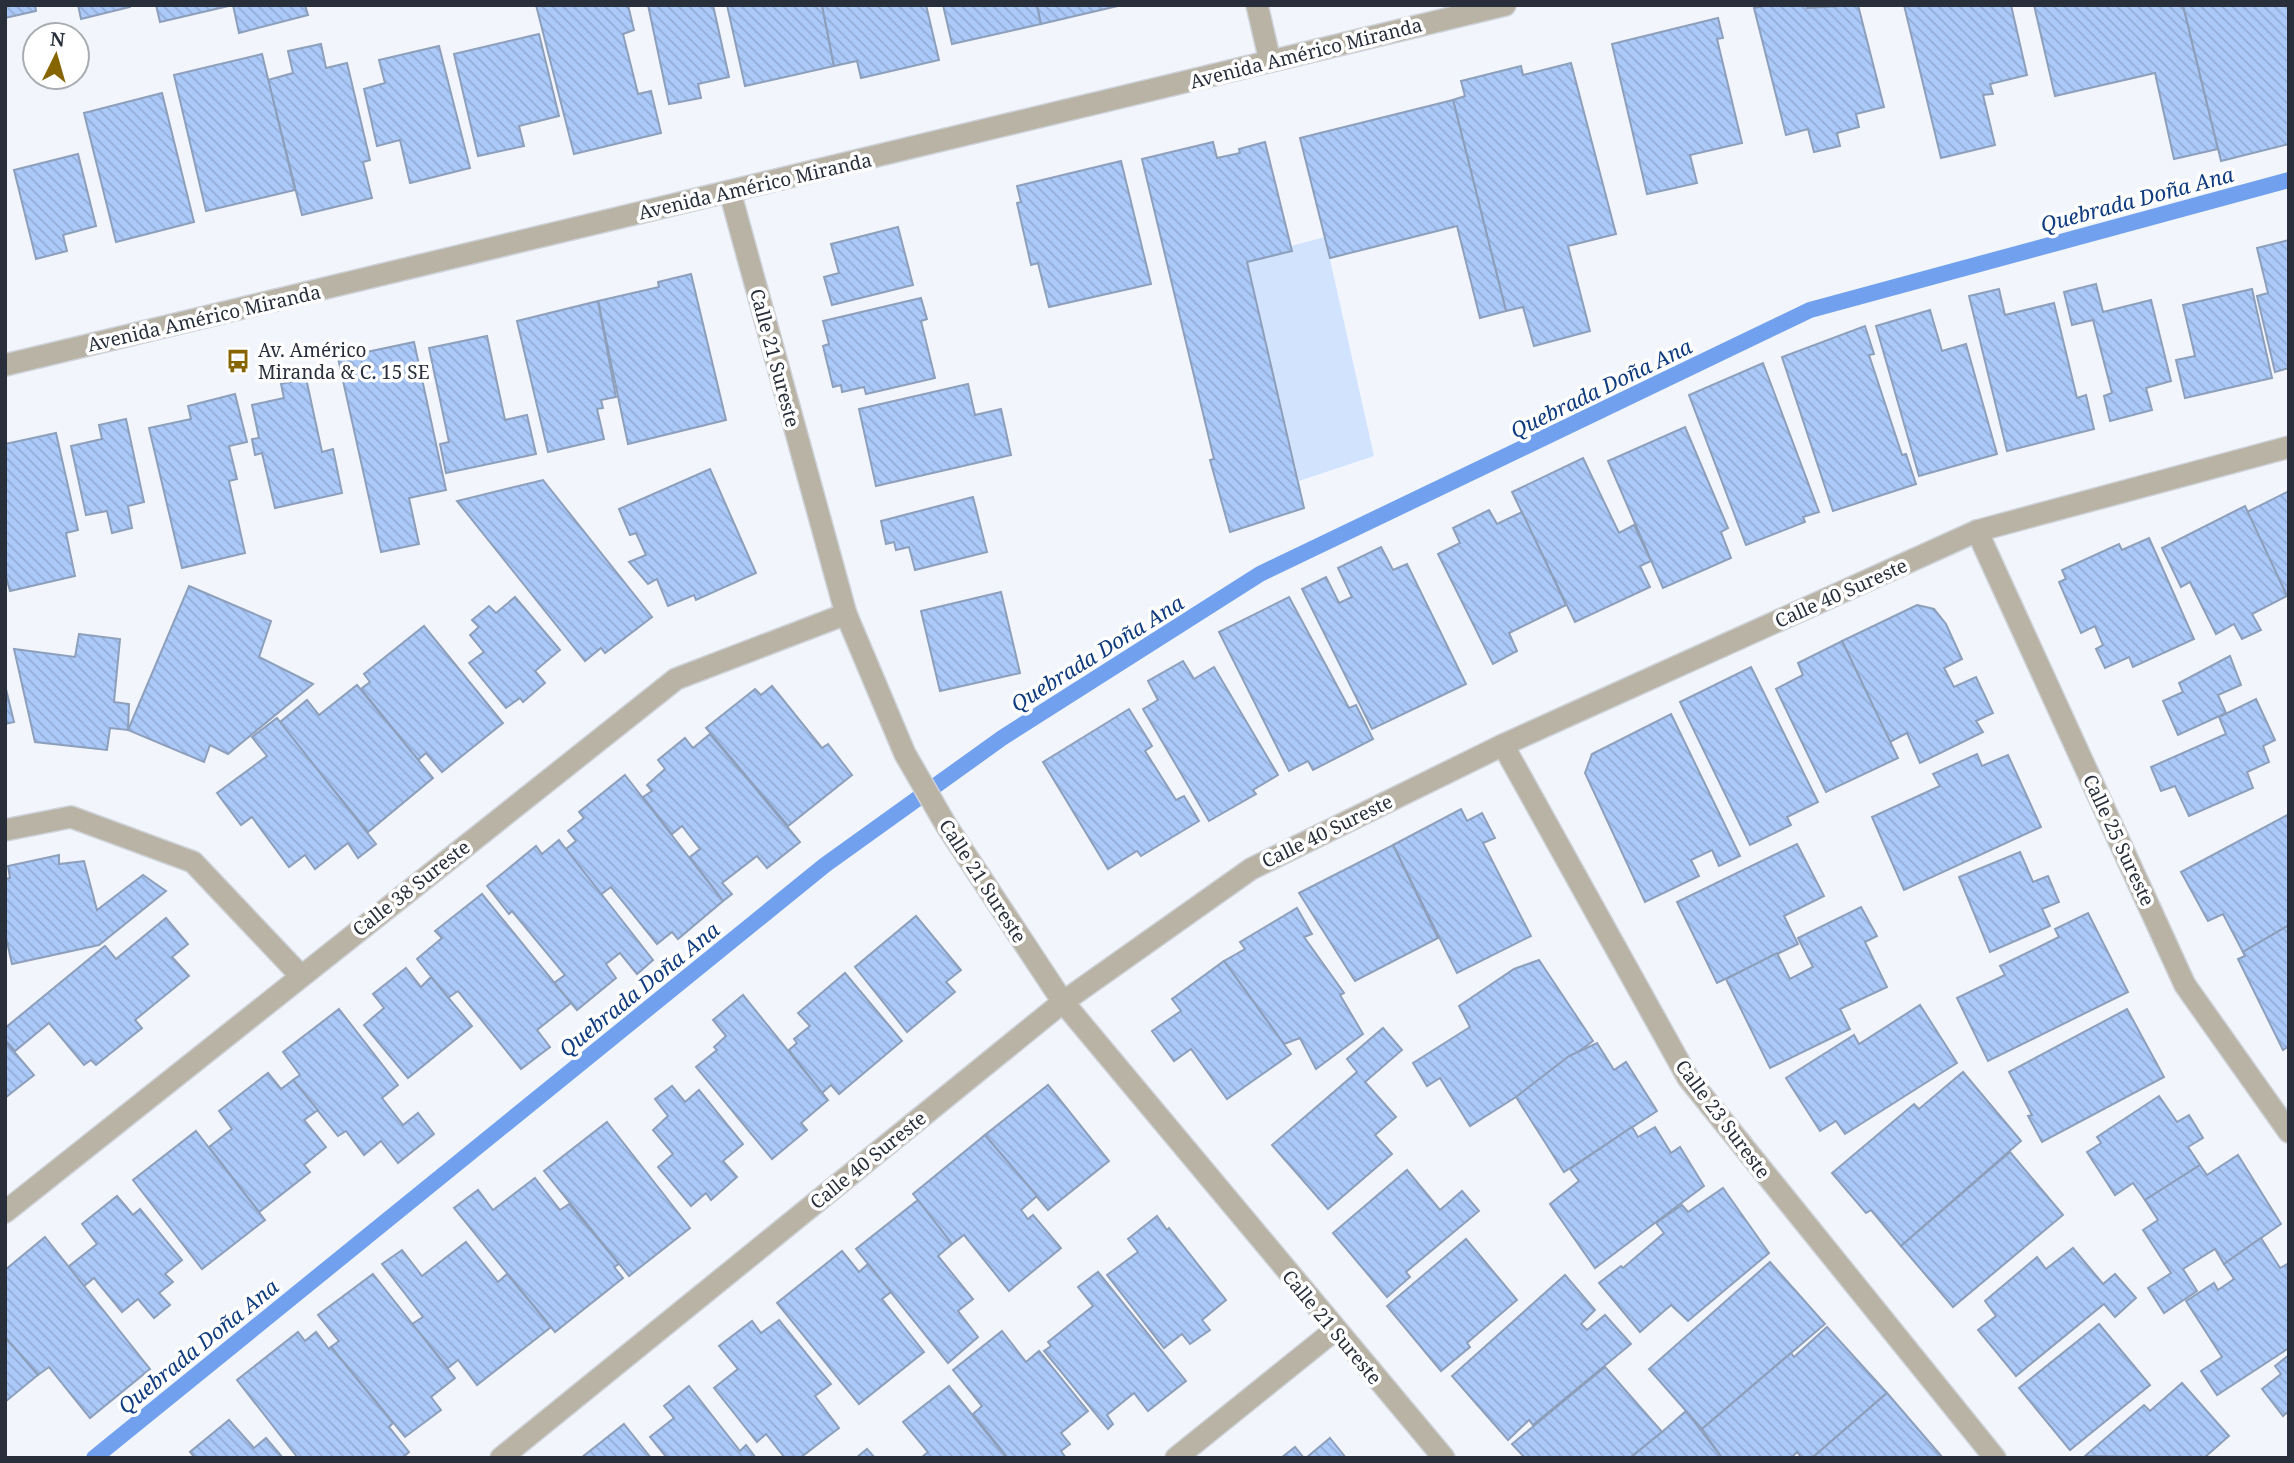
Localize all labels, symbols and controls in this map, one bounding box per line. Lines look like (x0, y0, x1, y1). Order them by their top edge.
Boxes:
street label: Avenida Américo Miranda (1187, 12, 1425, 94)
north arrow (21, 21, 91, 91)
text: N (49, 25, 66, 53)
street label: Avenida Américo Miranda (636, 146, 874, 226)
water label: Quebrada Doña Ana (2037, 160, 2237, 238)
street label: Avenida Américo Miranda (85, 278, 323, 358)
street label: Calle 21 Sureste (744, 286, 806, 430)
water label: Quebrada Doña Ana (1506, 332, 1697, 444)
place label: Av. Américo Miranda & C. 15 SE (258, 337, 430, 385)
bus stop icon: Av. Américo Miranda & C. 15 SE (224, 347, 252, 375)
street label: Calle 40 Sureste (1771, 552, 1911, 634)
water label: Quebrada Doña Ana (1005, 588, 1189, 718)
street label: Calle 25 Sureste (2077, 770, 2161, 910)
street label: Calle 40 Sureste (1257, 788, 1397, 874)
street label: Calle 21 Sureste (933, 814, 1033, 948)
street label: Calle 38 Sureste (347, 834, 475, 942)
water label: Quebrada Doña Ana (553, 915, 726, 1062)
street label: Calle 23 Sureste (1670, 1054, 1776, 1184)
street label: Calle 40 Sureste (804, 1105, 932, 1215)
street label: Calle 21 Sureste (1276, 1264, 1388, 1390)
water label: Quebrada Doña Ana (112, 1272, 285, 1419)

